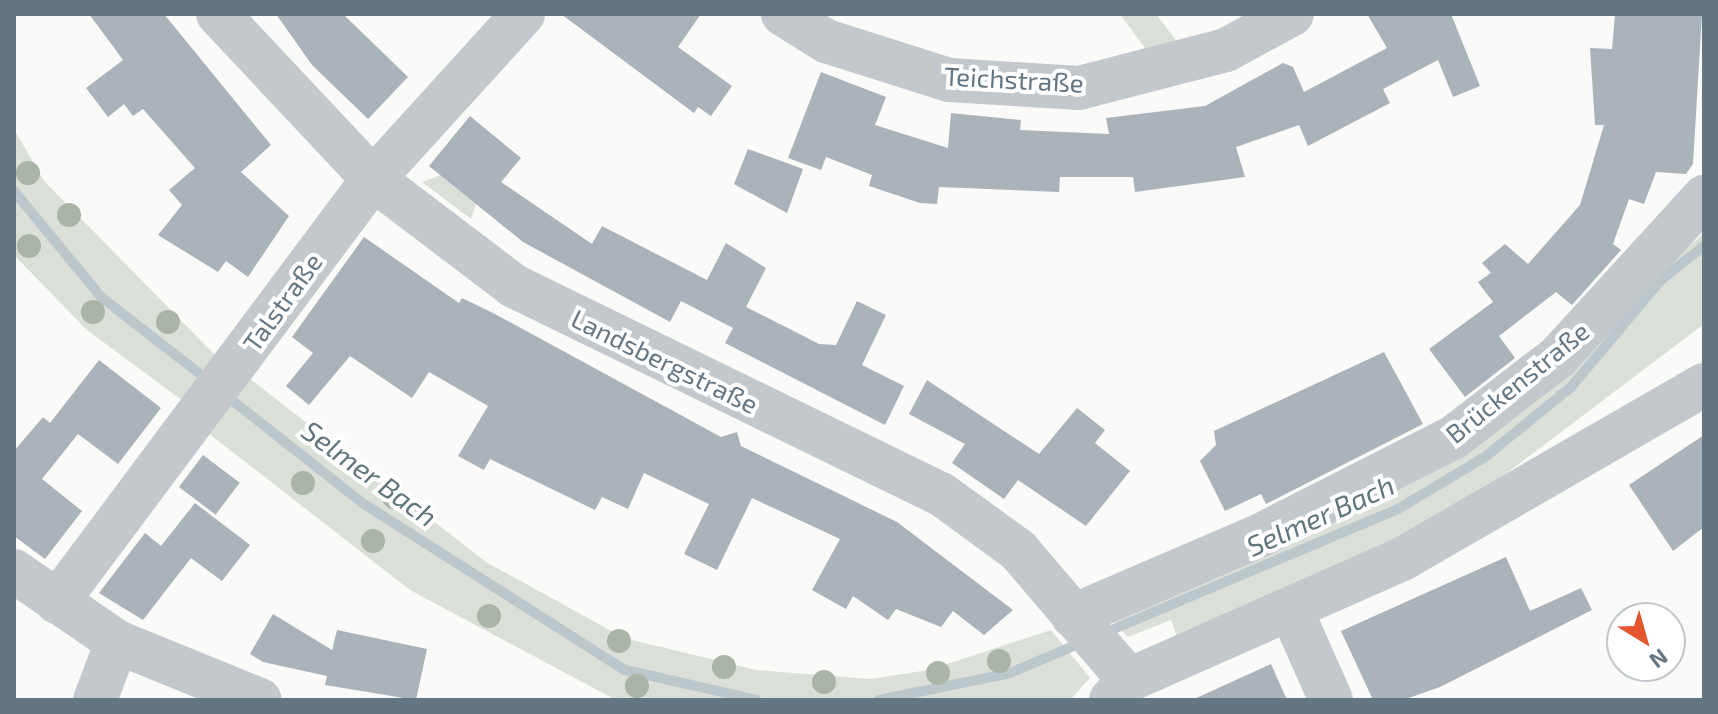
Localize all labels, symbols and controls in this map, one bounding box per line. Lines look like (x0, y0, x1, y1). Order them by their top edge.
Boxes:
street label: Teichstraße (943, 60, 1085, 98)
street label: Talstraße (236, 247, 328, 357)
street label: Landsbergstraße (567, 302, 763, 420)
street label: Brückenstraße (1439, 315, 1595, 449)
water label: Selmer Bach (296, 413, 444, 533)
water label: Selmer Bach (1241, 467, 1399, 563)
north arrow (1606, 602, 1686, 682)
text: N (1645, 644, 1673, 675)

